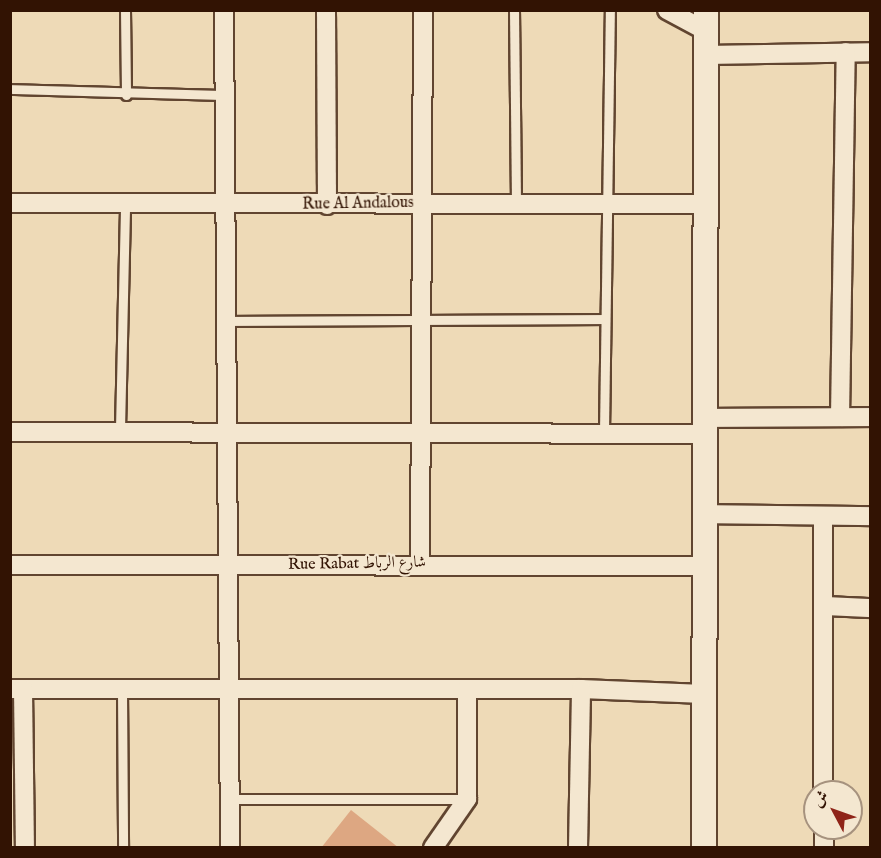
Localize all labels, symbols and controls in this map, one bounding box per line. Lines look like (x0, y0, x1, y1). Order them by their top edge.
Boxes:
street label: Rue Al Andalous (302, 193, 414, 215)
street label: Rue Rabat شارع الرباط (288, 553, 426, 575)
north arrow (803, 780, 863, 840)
text: ش (808, 787, 834, 812)

